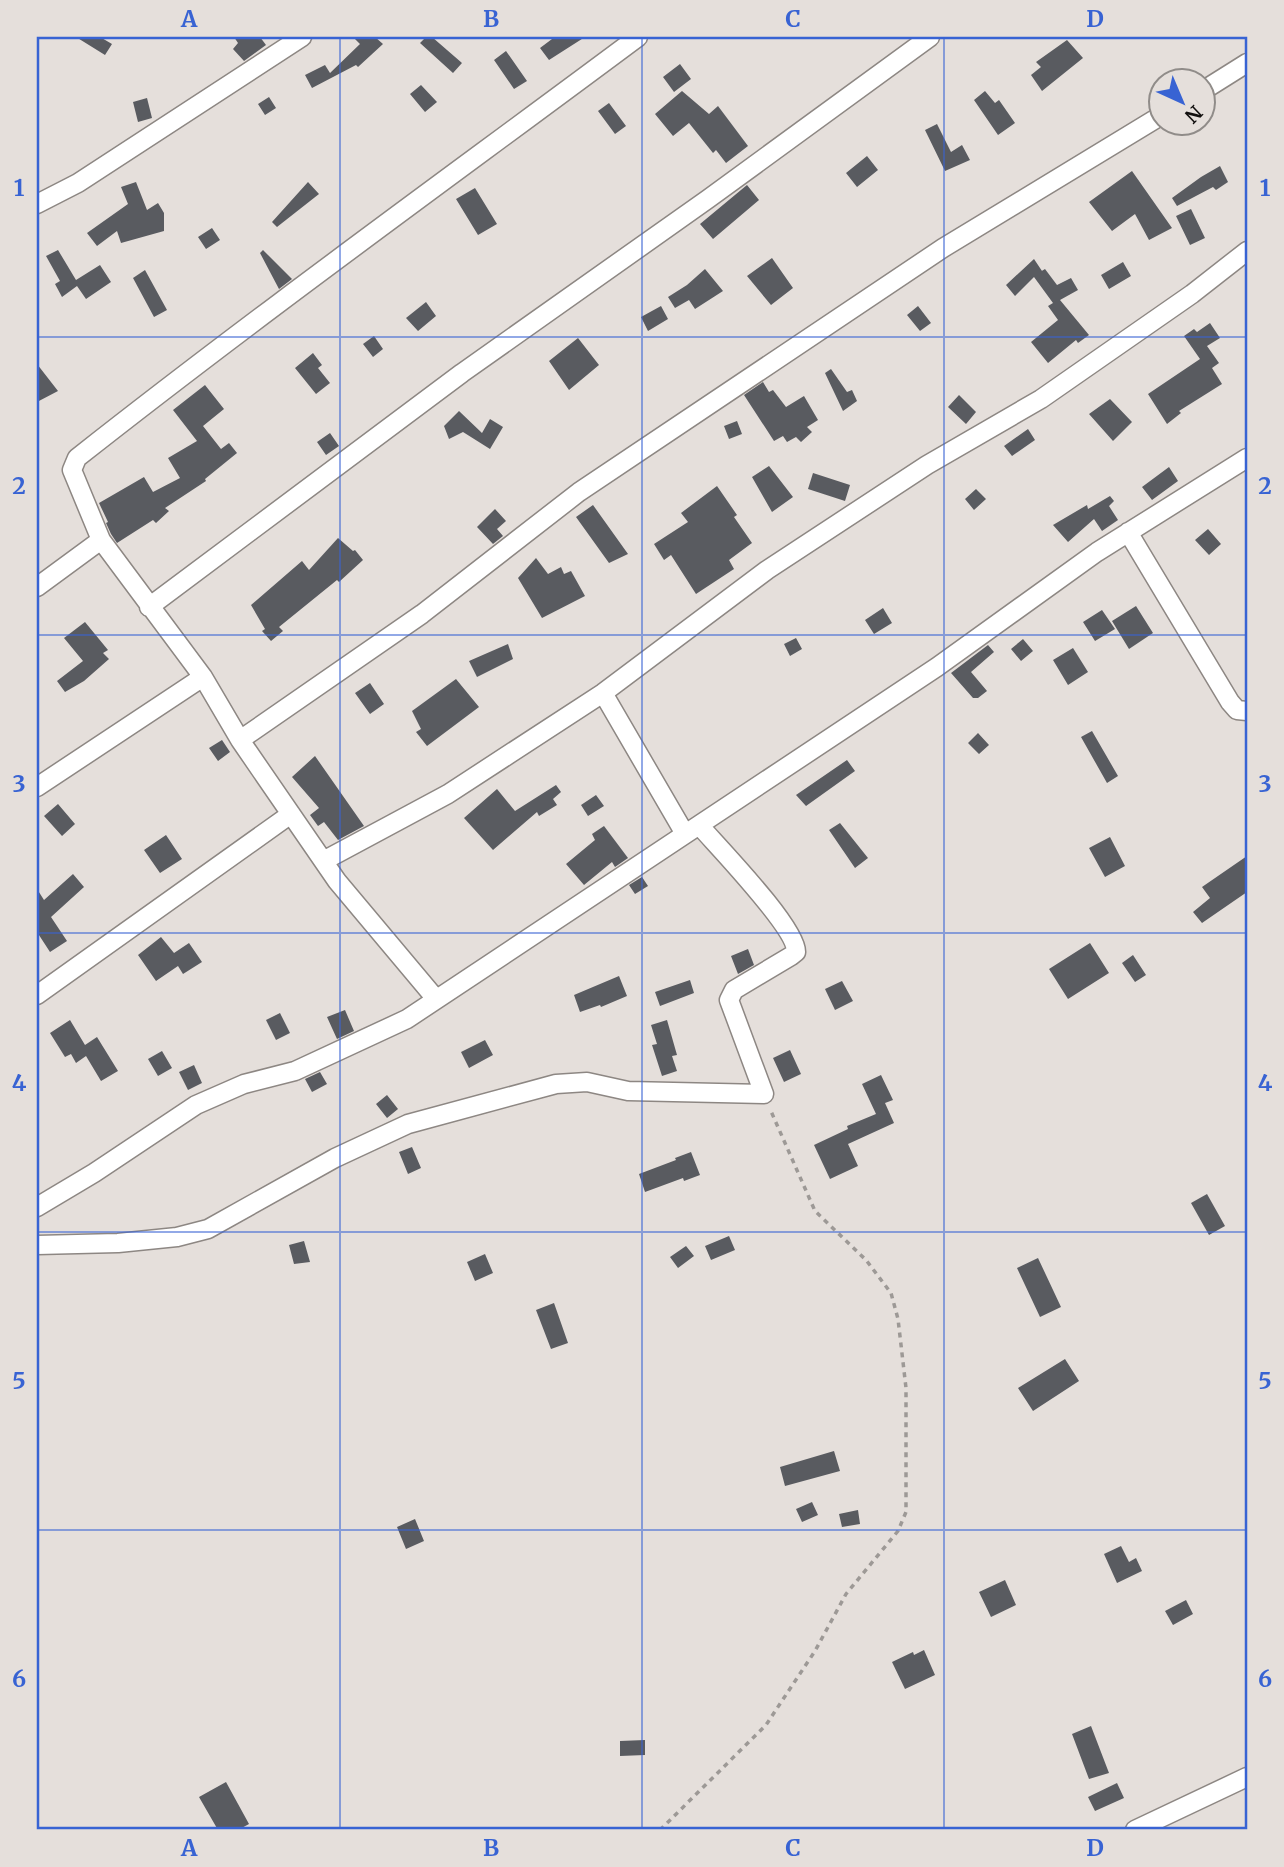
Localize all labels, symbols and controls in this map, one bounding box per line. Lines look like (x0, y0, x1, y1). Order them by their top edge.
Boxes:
text: A (180, 4, 198, 33)
text: B (483, 4, 499, 33)
text: C (785, 4, 801, 33)
text: D (1086, 4, 1104, 33)
north arrow (1148, 66, 1218, 136)
text: N (1180, 100, 1208, 128)
text: 1 (14, 173, 25, 202)
text: 1 (1260, 173, 1271, 202)
text: 2 (12, 471, 26, 500)
text: 2 (1258, 471, 1272, 500)
text: 3 (12, 769, 26, 798)
text: 3 (1258, 769, 1272, 798)
text: 4 (12, 1068, 27, 1097)
text: 4 (1258, 1068, 1273, 1097)
text: 5 (12, 1366, 26, 1395)
text: 5 (1258, 1366, 1272, 1395)
text: 6 (12, 1664, 26, 1693)
text: 6 (1258, 1664, 1272, 1693)
text: A (180, 1833, 198, 1862)
text: B (483, 1833, 499, 1862)
text: C (785, 1833, 801, 1862)
text: D (1086, 1833, 1104, 1862)

